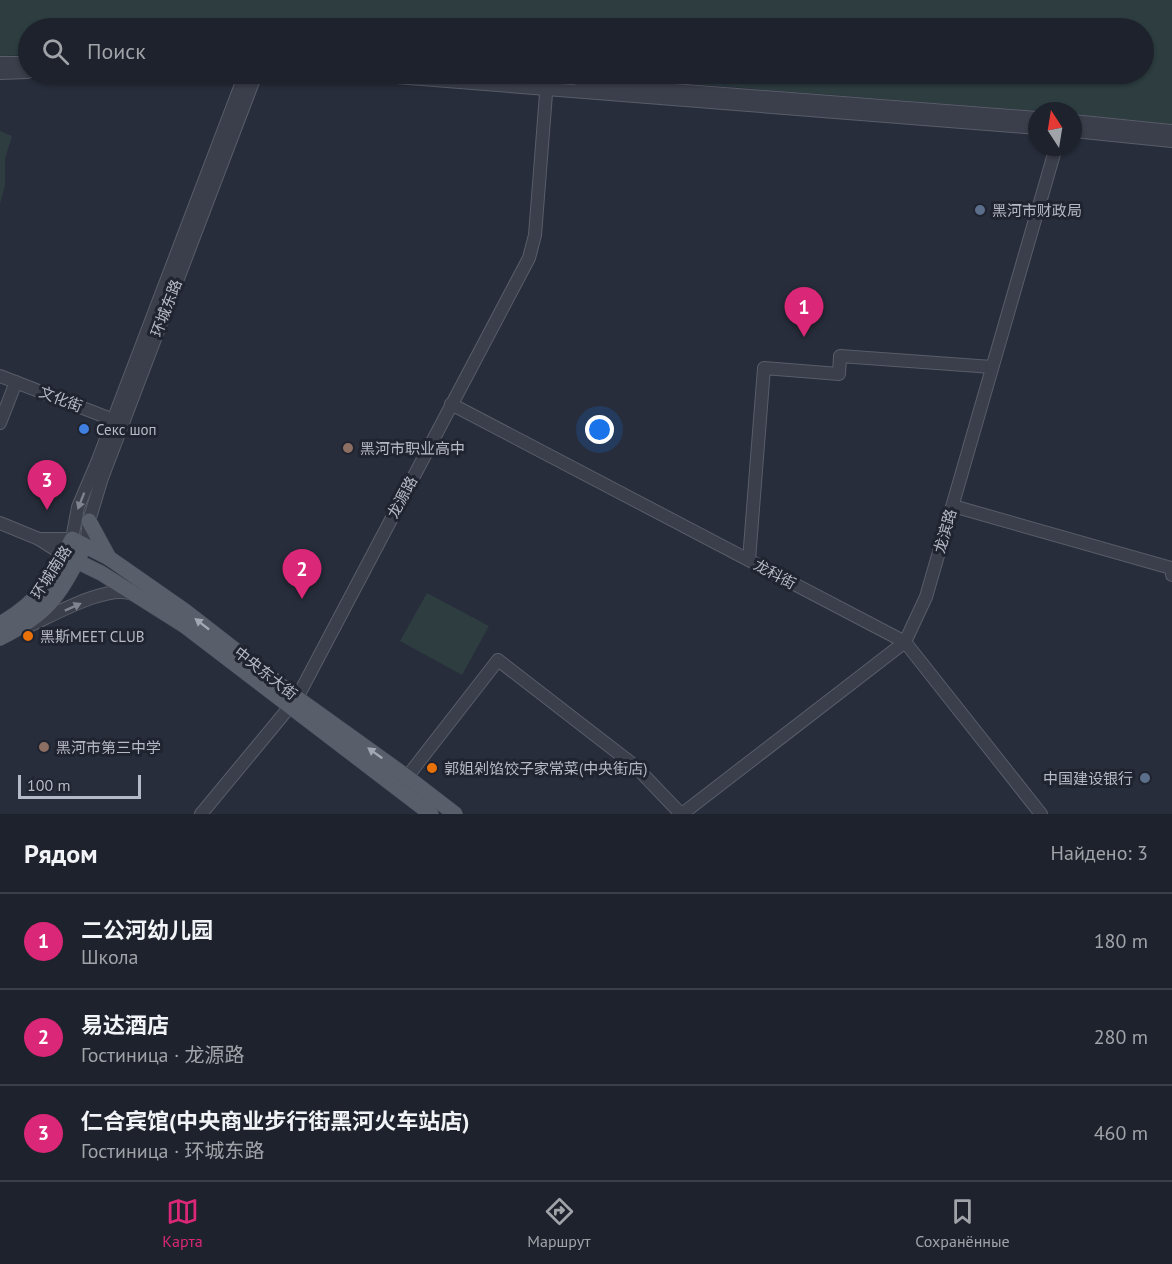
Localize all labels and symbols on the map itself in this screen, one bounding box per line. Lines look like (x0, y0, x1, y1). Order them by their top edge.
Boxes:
north arrow (1028, 102, 1082, 156)
place label: 黑河市财政局 (992, 201, 1082, 220)
marker: 黑河市财政局 (973, 203, 987, 217)
street label: 环城东路 (146, 277, 186, 339)
pin: 1 (784, 288, 824, 337)
street label: 文化街 (37, 382, 85, 416)
your location (585, 415, 614, 444)
place label: Секс шоп (96, 420, 157, 439)
marker: Секс шоп (77, 422, 91, 436)
place label: 黑河市职业高中 (360, 439, 465, 458)
marker: 黑河市职业高中 (341, 441, 355, 455)
pin: 3 (28, 460, 66, 510)
street label: 龙源路 (383, 473, 421, 521)
one-way arrow (76, 492, 86, 510)
street label: 龙滨路 (930, 507, 960, 555)
street label: 环城南路 (27, 542, 75, 602)
pin: 2 (282, 550, 322, 599)
street label: 龙科街 (751, 555, 799, 593)
one-way arrow (64, 602, 82, 612)
one-way arrow (194, 617, 210, 630)
place label: 黑斯MEET CLUB (40, 627, 145, 646)
marker: 黑斯MEET CLUB (21, 629, 35, 643)
street label: 中央东大街 (231, 642, 301, 704)
place label: 黑河市第三中学 (56, 738, 161, 757)
marker: 黑河市第三中学 (37, 740, 51, 754)
one-way arrow (367, 748, 382, 760)
place label: 郭姐剁馅饺子家常菜(中央街店) (444, 759, 647, 778)
marker: 郭姐剁馅饺子家常菜(中央街店) (425, 761, 439, 775)
place label: 中国建设银行 (1043, 769, 1133, 788)
marker: 中国建设银行 (1138, 771, 1152, 785)
scale bar (18, 772, 141, 800)

